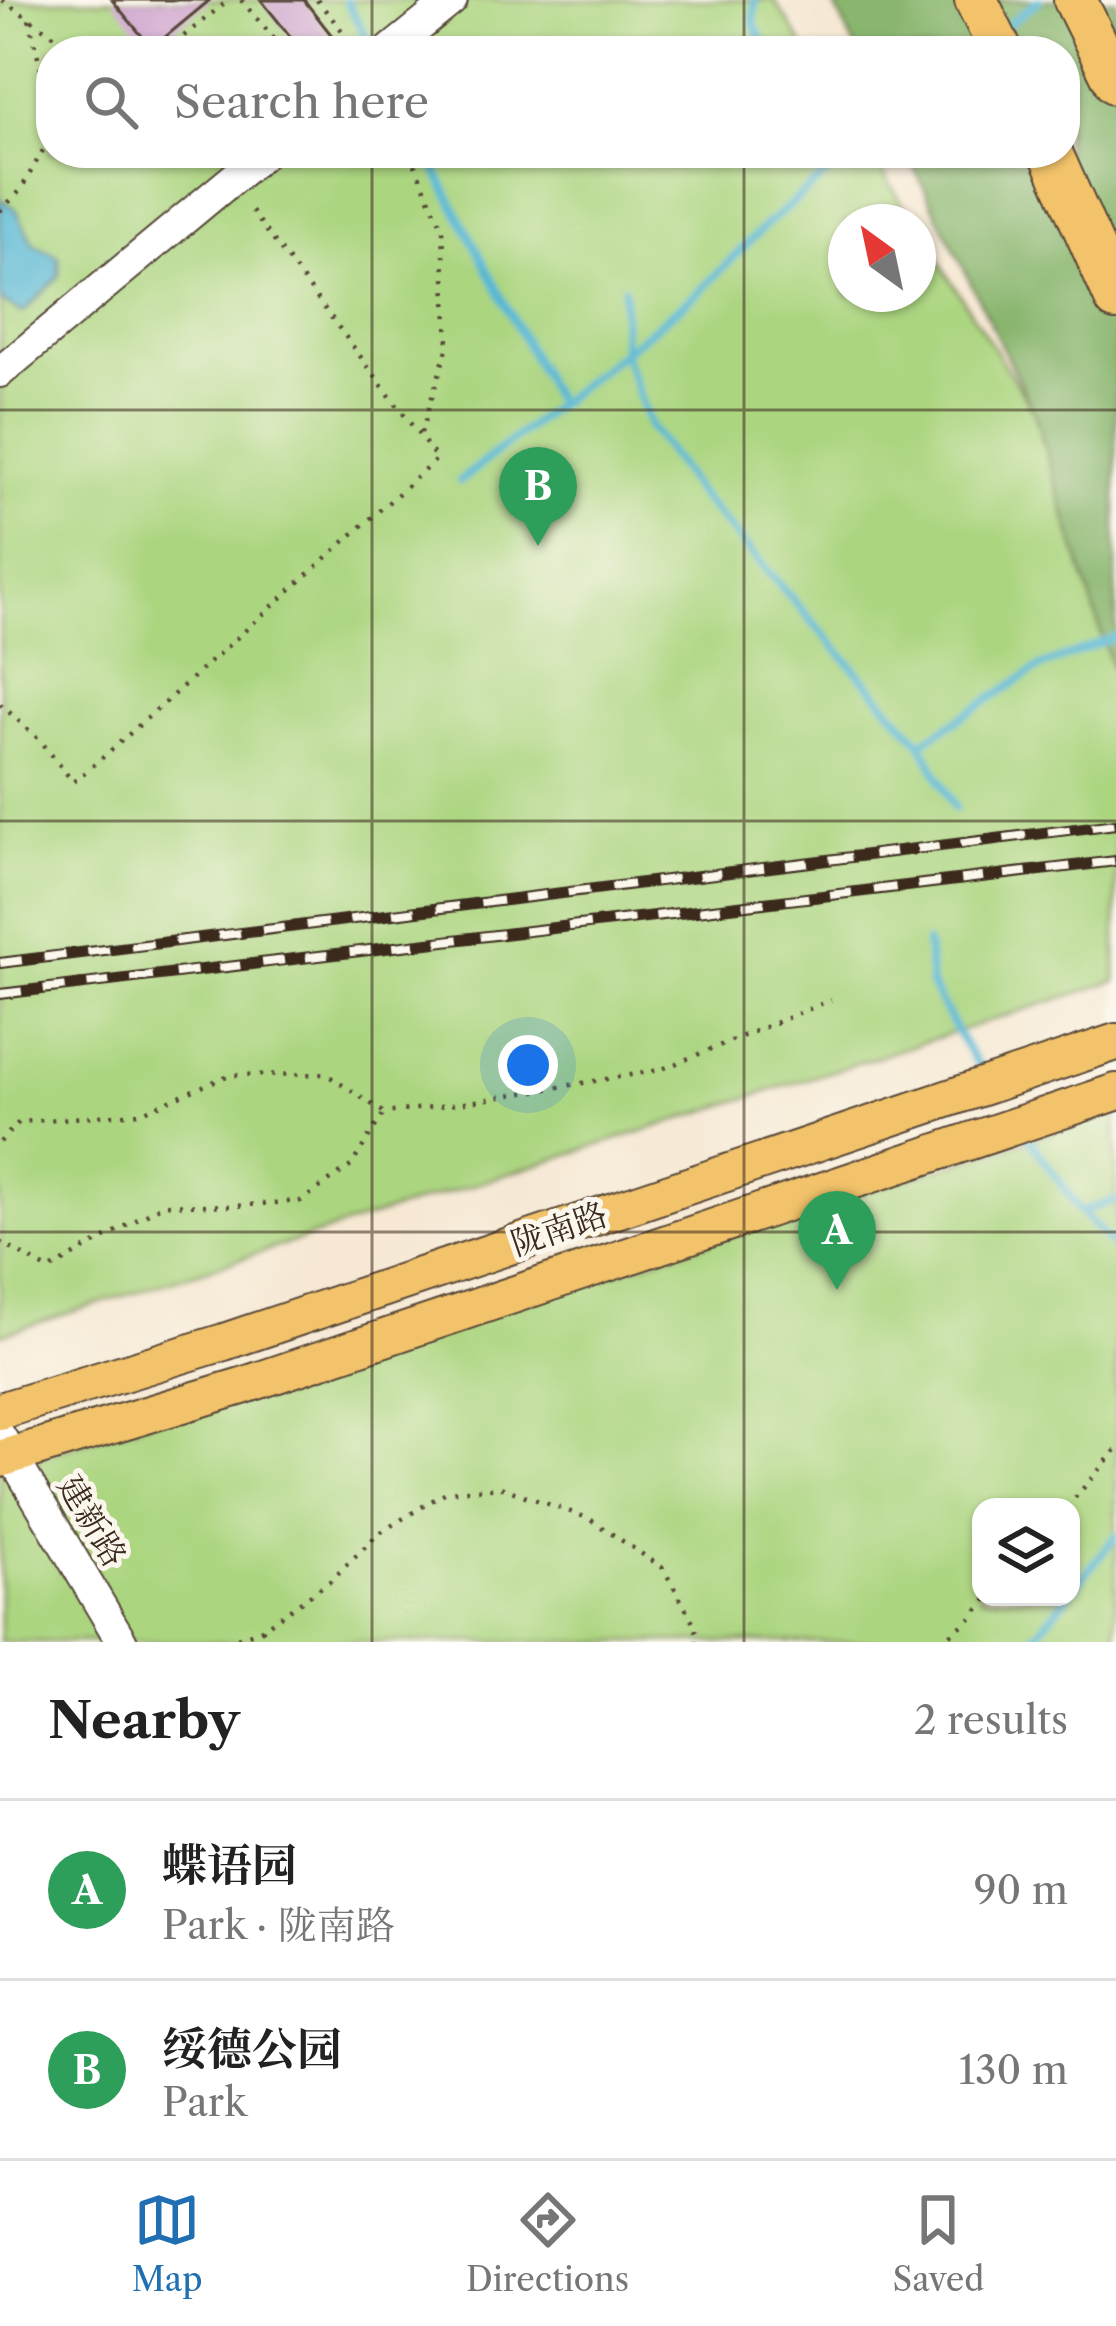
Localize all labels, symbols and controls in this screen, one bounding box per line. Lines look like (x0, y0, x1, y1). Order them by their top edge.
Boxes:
search box (36, 36, 1080, 168)
icon: search (78, 69, 144, 135)
text: Search here (174, 74, 429, 130)
north arrow (828, 204, 936, 312)
pin: B (499, 447, 577, 546)
your location (498, 1035, 558, 1095)
pin: A (798, 1191, 876, 1290)
street label: 陇南路 (506, 1194, 612, 1264)
street label: 建新路 (49, 1468, 135, 1574)
map controls (972, 1498, 1080, 1606)
button: layers (972, 1498, 1080, 1606)
text: Nearby (48, 1689, 240, 1751)
text: 2 results (914, 1696, 1068, 1744)
text: 蝶语园 (162, 1837, 297, 1893)
text: A (72, 1866, 102, 1914)
text: 90 m (974, 1866, 1068, 1914)
text: Park · 陇南路 (162, 1901, 395, 1949)
text: 绥德公园 (162, 2021, 342, 2077)
text: B (73, 2046, 102, 2094)
text: 130 m (959, 2046, 1068, 2094)
text: Park (162, 2078, 247, 2126)
tab: Map (132, 2187, 203, 2300)
tab: Directions (466, 2187, 629, 2300)
tab: Saved (893, 2187, 984, 2300)

